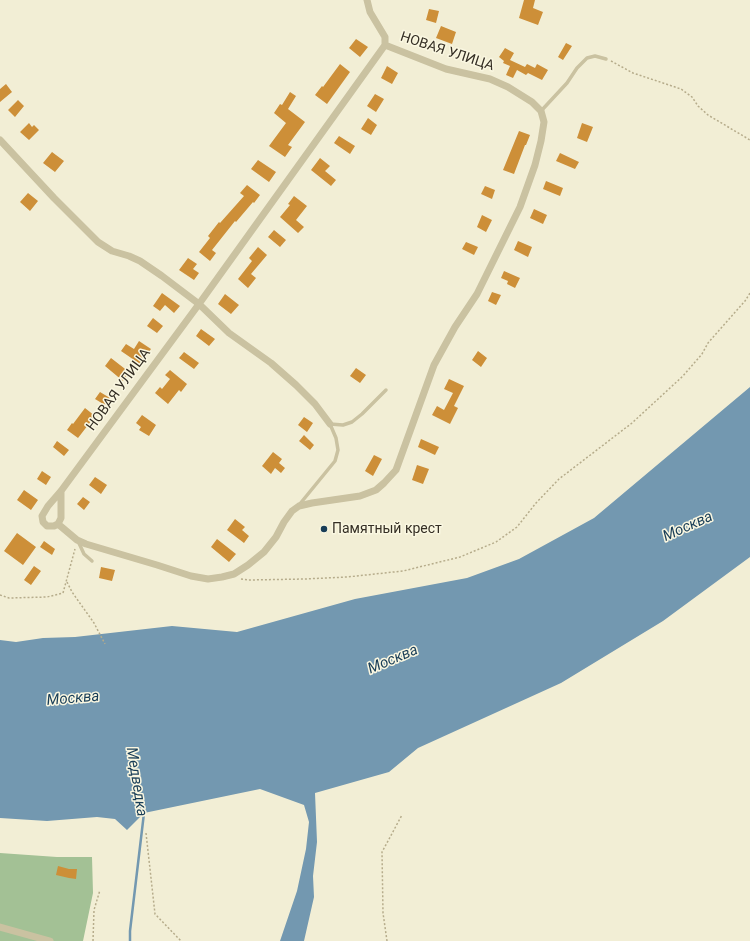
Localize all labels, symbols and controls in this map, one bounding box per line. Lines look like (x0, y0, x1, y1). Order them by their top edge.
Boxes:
street label: НОВАЯ УЛИЦА (398, 29, 496, 75)
street label: НОВАЯ УЛИЦА (83, 346, 155, 434)
water label: Москва (660, 508, 716, 546)
place label: Памятный крест (332, 521, 442, 537)
marker: Памятный крест (319, 524, 329, 534)
water label: Москва (365, 641, 421, 679)
water label: Москва (46, 688, 100, 710)
water label: Медведка (122, 746, 150, 818)

